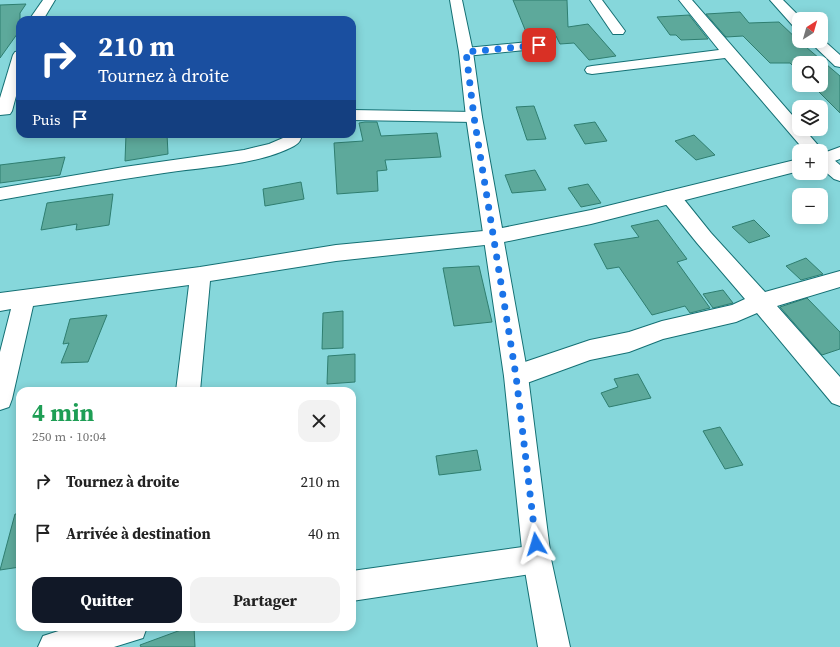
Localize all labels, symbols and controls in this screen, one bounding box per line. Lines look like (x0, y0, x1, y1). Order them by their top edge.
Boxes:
north arrow (792, 12, 828, 48)
map controls (792, 12, 828, 224)
text: 210 m (98, 27, 175, 65)
pin (522, 28, 556, 62)
icon: right (32, 32, 84, 84)
icon: arrive (528, 34, 550, 56)
button: search (792, 56, 828, 92)
text: Tournez à droite (98, 63, 229, 88)
button: layers (792, 100, 828, 136)
icon: arrive (69, 108, 91, 130)
text: Puis (32, 109, 61, 130)
button: + (792, 144, 828, 180)
button: − (792, 188, 828, 224)
text: 4 min (32, 396, 94, 429)
button: close (298, 400, 340, 442)
text: 250 m · 10:04 (32, 428, 106, 445)
icon: right (32, 470, 54, 492)
text: Tournez à droite (66, 471, 179, 492)
text: 210 m (300, 471, 340, 492)
icon: arrive (32, 522, 54, 544)
text: Arrivée à destination (66, 523, 211, 544)
text: 40 m (308, 523, 340, 544)
position arrow (515, 523, 557, 565)
button: Quitter (32, 577, 182, 623)
button: Partager (190, 577, 340, 623)

